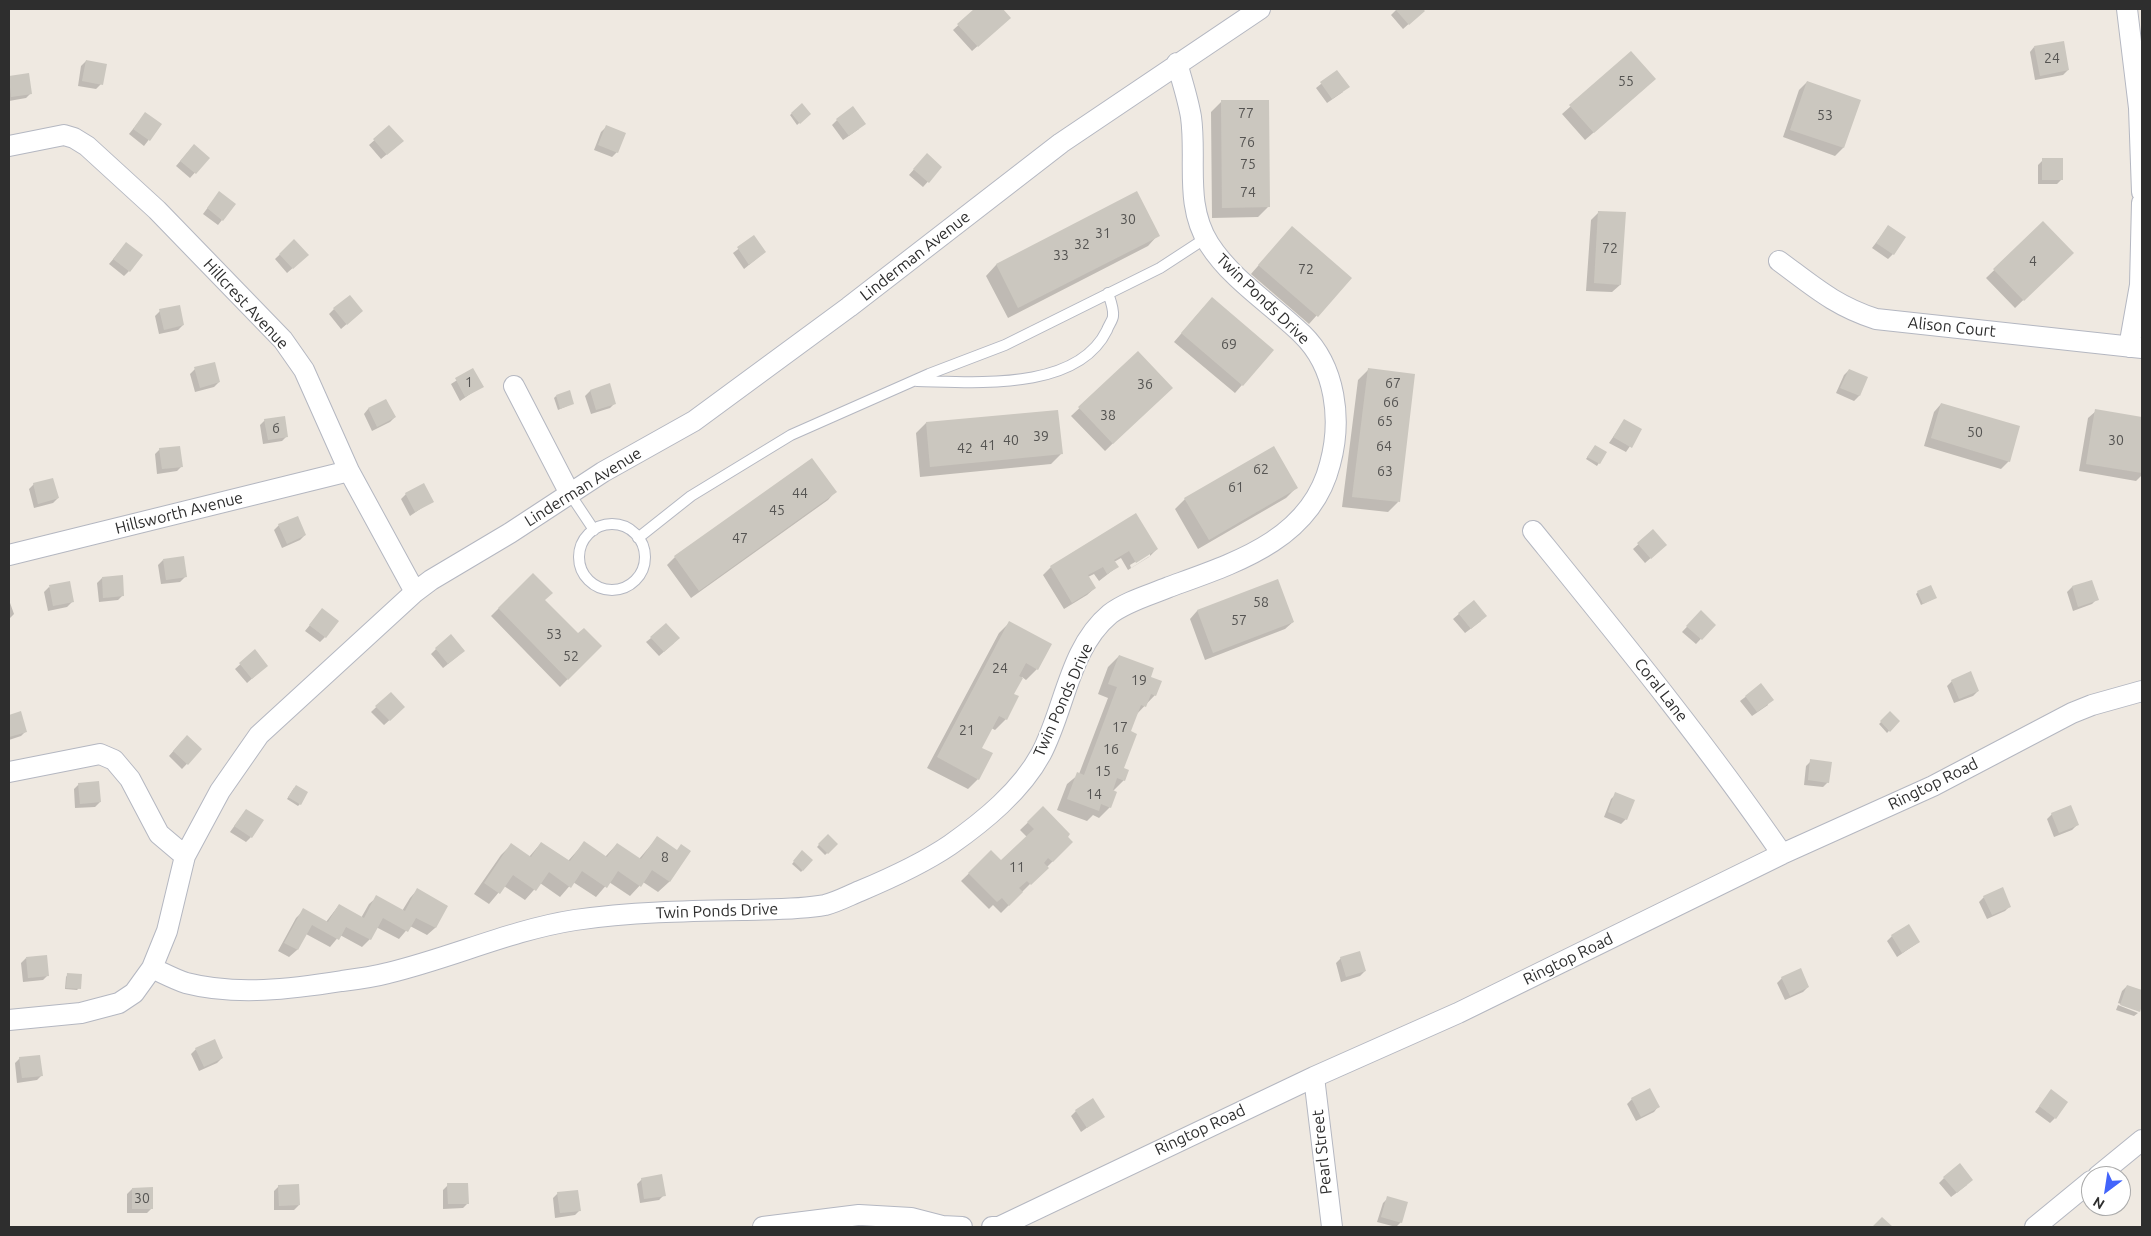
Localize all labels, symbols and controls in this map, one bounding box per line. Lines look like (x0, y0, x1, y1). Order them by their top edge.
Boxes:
house number: 24 (2044, 50, 2060, 66)
house number: 55 (1618, 73, 1634, 89)
house number: 77 (1238, 105, 1254, 121)
house number: 53 (1817, 107, 1833, 123)
house number: 76 (1239, 134, 1255, 150)
house number: 75 (1240, 156, 1256, 172)
house number: 74 (1240, 184, 1256, 200)
street label: Linderman Avenue (856, 207, 974, 305)
house number: 30 (1120, 211, 1136, 227)
house number: 31 (1095, 225, 1111, 241)
house number: 32 (1074, 236, 1090, 252)
house number: 72 (1602, 240, 1618, 256)
house number: 33 (1053, 247, 1069, 263)
street label: Twin Ponds Drive (1212, 250, 1314, 348)
house number: 4 (2029, 253, 2037, 269)
street label: Hillcrest Avenue (199, 255, 293, 353)
house number: 72 (1298, 261, 1314, 277)
street label: Alison Court (1907, 313, 1997, 341)
house number: 69 (1221, 336, 1237, 352)
house number: 1 (465, 374, 473, 390)
house number: 67 (1385, 375, 1401, 391)
house number: 36 (1137, 376, 1153, 392)
house number: 66 (1383, 394, 1399, 410)
house number: 38 (1100, 407, 1116, 423)
house number: 65 (1377, 413, 1393, 429)
house number: 6 (272, 420, 280, 436)
house number: 50 (1967, 424, 1983, 440)
house number: 39 (1033, 428, 1049, 444)
house number: 40 (1003, 432, 1019, 448)
house number: 30 (2108, 432, 2124, 448)
house number: 41 (980, 437, 996, 453)
house number: 64 (1376, 438, 1392, 454)
house number: 42 (957, 440, 973, 456)
street label: Linderman Avenue (521, 443, 645, 531)
house number: 62 (1253, 461, 1269, 477)
house number: 63 (1377, 463, 1393, 479)
house number: 61 (1228, 479, 1244, 495)
house number: 44 (792, 485, 808, 501)
street label: Hillsworth Avenue (113, 488, 245, 538)
house number: 45 (769, 502, 785, 518)
house number: 47 (732, 530, 748, 546)
house number: 58 (1253, 594, 1269, 610)
house number: 57 (1231, 612, 1247, 628)
house number: 53 (546, 626, 562, 642)
street label: Twin Ponds Drive (1029, 640, 1097, 760)
house number: 52 (563, 648, 579, 664)
street label: Coral Lane (1630, 654, 1692, 726)
house number: 24 (992, 660, 1008, 676)
house number: 19 (1131, 672, 1147, 688)
house number: 17 (1112, 719, 1128, 735)
house number: 21 (959, 722, 975, 738)
house number: 16 (1103, 741, 1119, 757)
street label: Ringtop Road (1885, 754, 1981, 814)
house number: 15 (1095, 763, 1111, 779)
house number: 14 (1086, 786, 1102, 802)
house number: 8 (661, 849, 669, 865)
house number: 11 (1009, 859, 1025, 875)
street label: Twin Ponds Drive (655, 899, 779, 923)
street label: Ringtop Road (1520, 929, 1616, 989)
street label: Ringtop Road (1152, 1101, 1248, 1159)
street label: Pearl Street (1308, 1109, 1336, 1195)
north arrow (2081, 1166, 2131, 1216)
house number: 30 (134, 1190, 150, 1206)
text: N (2090, 1193, 2107, 1213)

